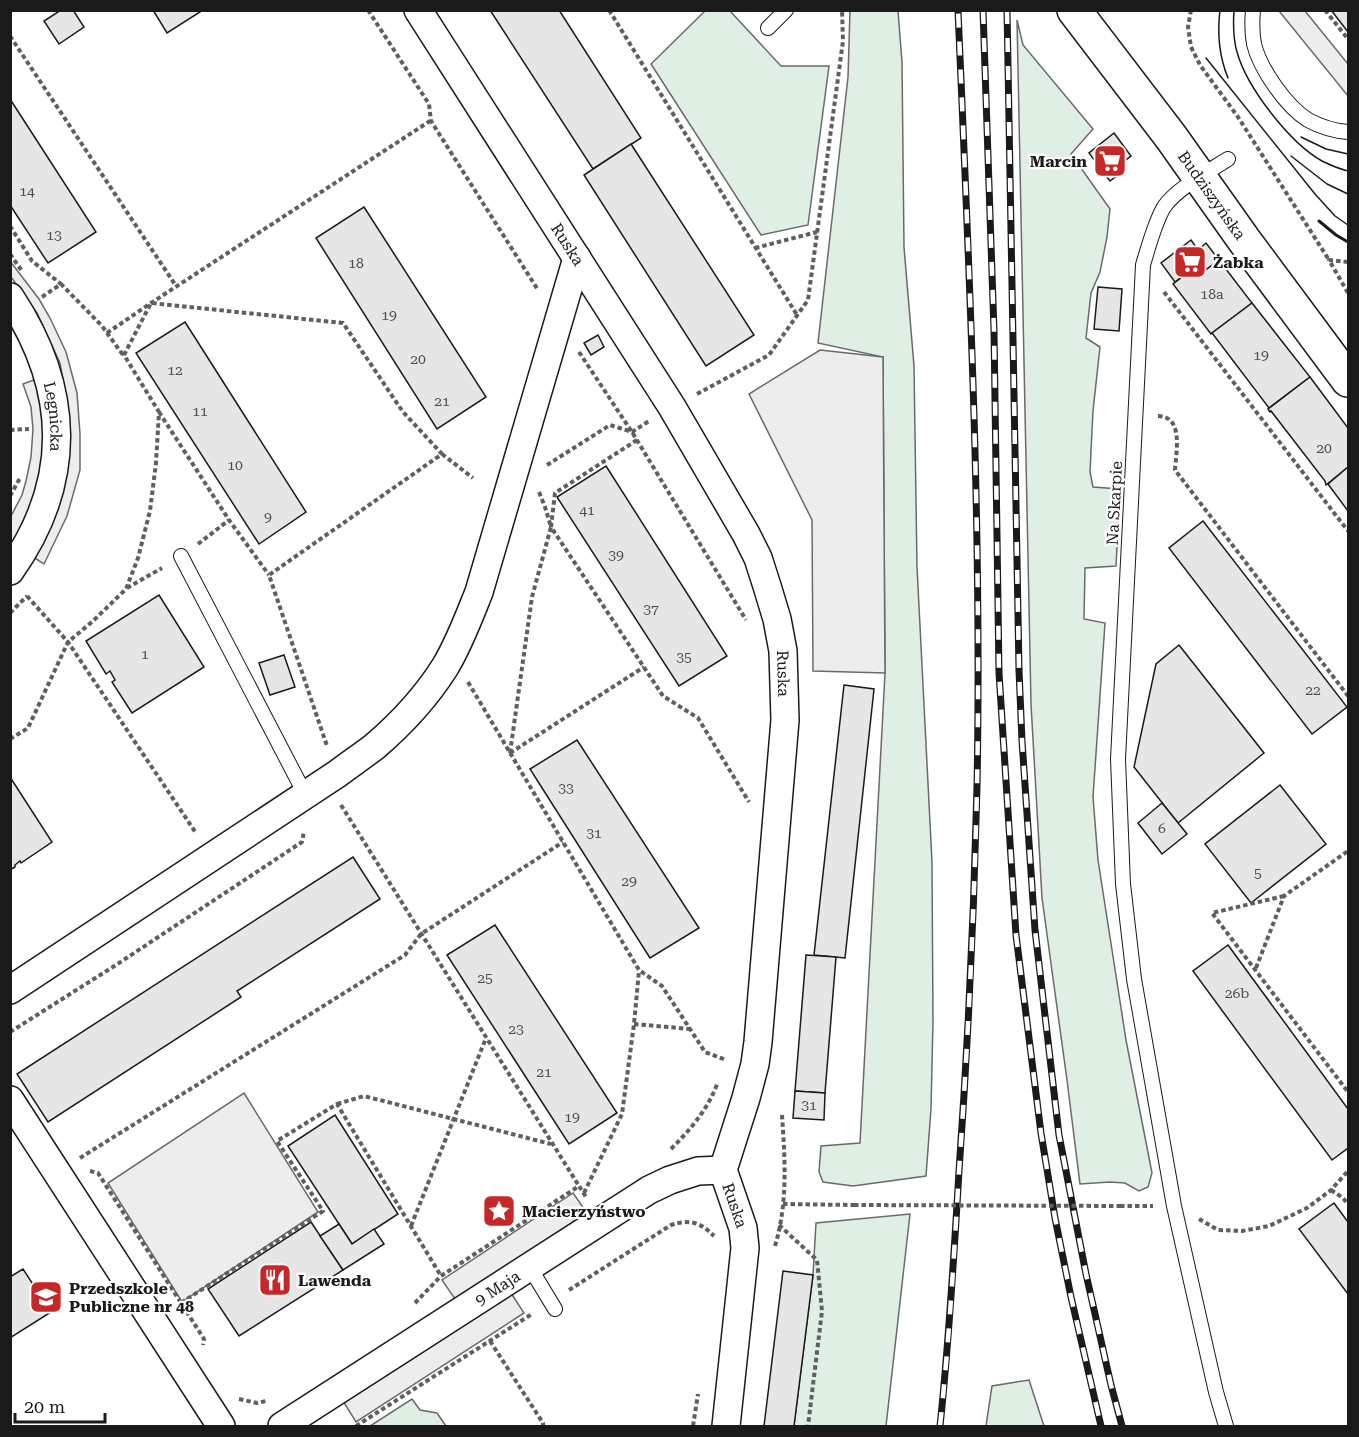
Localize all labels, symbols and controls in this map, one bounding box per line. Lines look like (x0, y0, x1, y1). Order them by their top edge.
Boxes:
supermarket icon: Marcin (1092, 143, 1128, 179)
street label: Budziszyńska (1174, 147, 1250, 244)
place label: Marcin (1030, 152, 1087, 171)
house number: 14 (19, 183, 35, 199)
street label: Ruska (547, 220, 588, 269)
house number: 13 (46, 227, 62, 243)
supermarket icon: Żabka (1172, 244, 1208, 280)
place label: Żabka (1213, 253, 1264, 272)
house number: 18 (348, 255, 364, 271)
house number: 18a (1200, 286, 1224, 302)
house number: 19 (381, 307, 397, 323)
house number: 19 (1253, 347, 1269, 363)
house number: 20 (410, 351, 426, 367)
house number: 12 (167, 362, 183, 378)
street label: Legnicka (40, 380, 66, 452)
house number: 21 (434, 393, 450, 409)
house number: 11 (192, 403, 208, 419)
house number: 20 (1316, 440, 1332, 456)
house number: 10 (227, 457, 243, 473)
street label: Na Skarpie (1103, 460, 1126, 546)
house number: 41 (579, 502, 595, 518)
house number: 9 (264, 509, 272, 525)
house number: 39 (608, 547, 624, 563)
house number: 37 (643, 601, 659, 617)
house number: 1 (141, 646, 149, 662)
house number: 35 (676, 649, 692, 665)
street label: Ruska (773, 650, 793, 697)
house number: 22 (1305, 682, 1321, 698)
house number: 33 (558, 780, 574, 796)
house number: 6 (1158, 820, 1166, 836)
house number: 31 (586, 825, 602, 841)
house number: 5 (1254, 865, 1262, 881)
house number: 29 (621, 873, 637, 889)
house number: 25 (477, 970, 493, 986)
house number: 26b (1225, 985, 1249, 1001)
house number: 23 (508, 1021, 524, 1037)
house number: 21 (536, 1064, 552, 1080)
house number: 31 (801, 1097, 817, 1113)
house number: 19 (564, 1109, 580, 1125)
street label: Ruska (718, 1180, 751, 1231)
place icon: Macierzyństwo (481, 1193, 517, 1229)
place label: Macierzyństwo (522, 1202, 645, 1221)
restaurant icon: Lawenda (257, 1262, 293, 1298)
street label: 9 Maja (471, 1266, 524, 1310)
place label: Lawenda (298, 1271, 372, 1290)
school or university icon: Przedszkole Publiczne nr 48 (28, 1279, 64, 1315)
place label: Przedszkole Publiczne nr 48 (69, 1279, 194, 1316)
scale bar (15, 1386, 105, 1424)
text: 20 m (24, 1396, 65, 1417)

